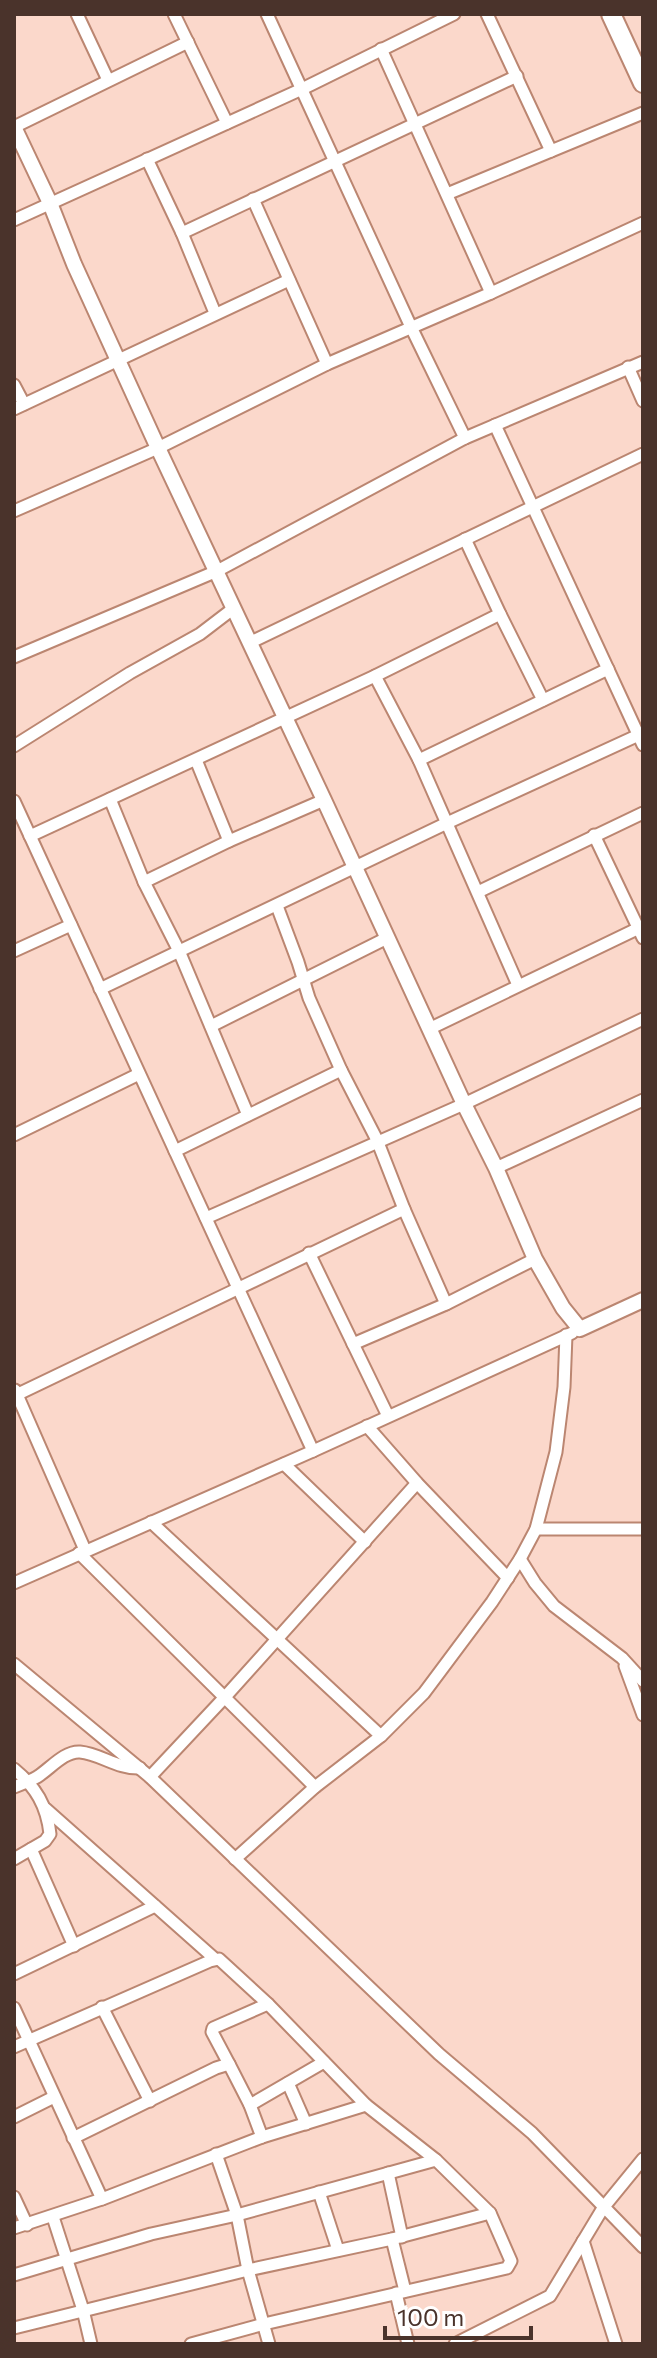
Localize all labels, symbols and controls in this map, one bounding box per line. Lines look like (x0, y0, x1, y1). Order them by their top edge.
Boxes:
scale bar (385, 2290, 531, 2340)
text: 100 m (397, 2302, 464, 2331)

